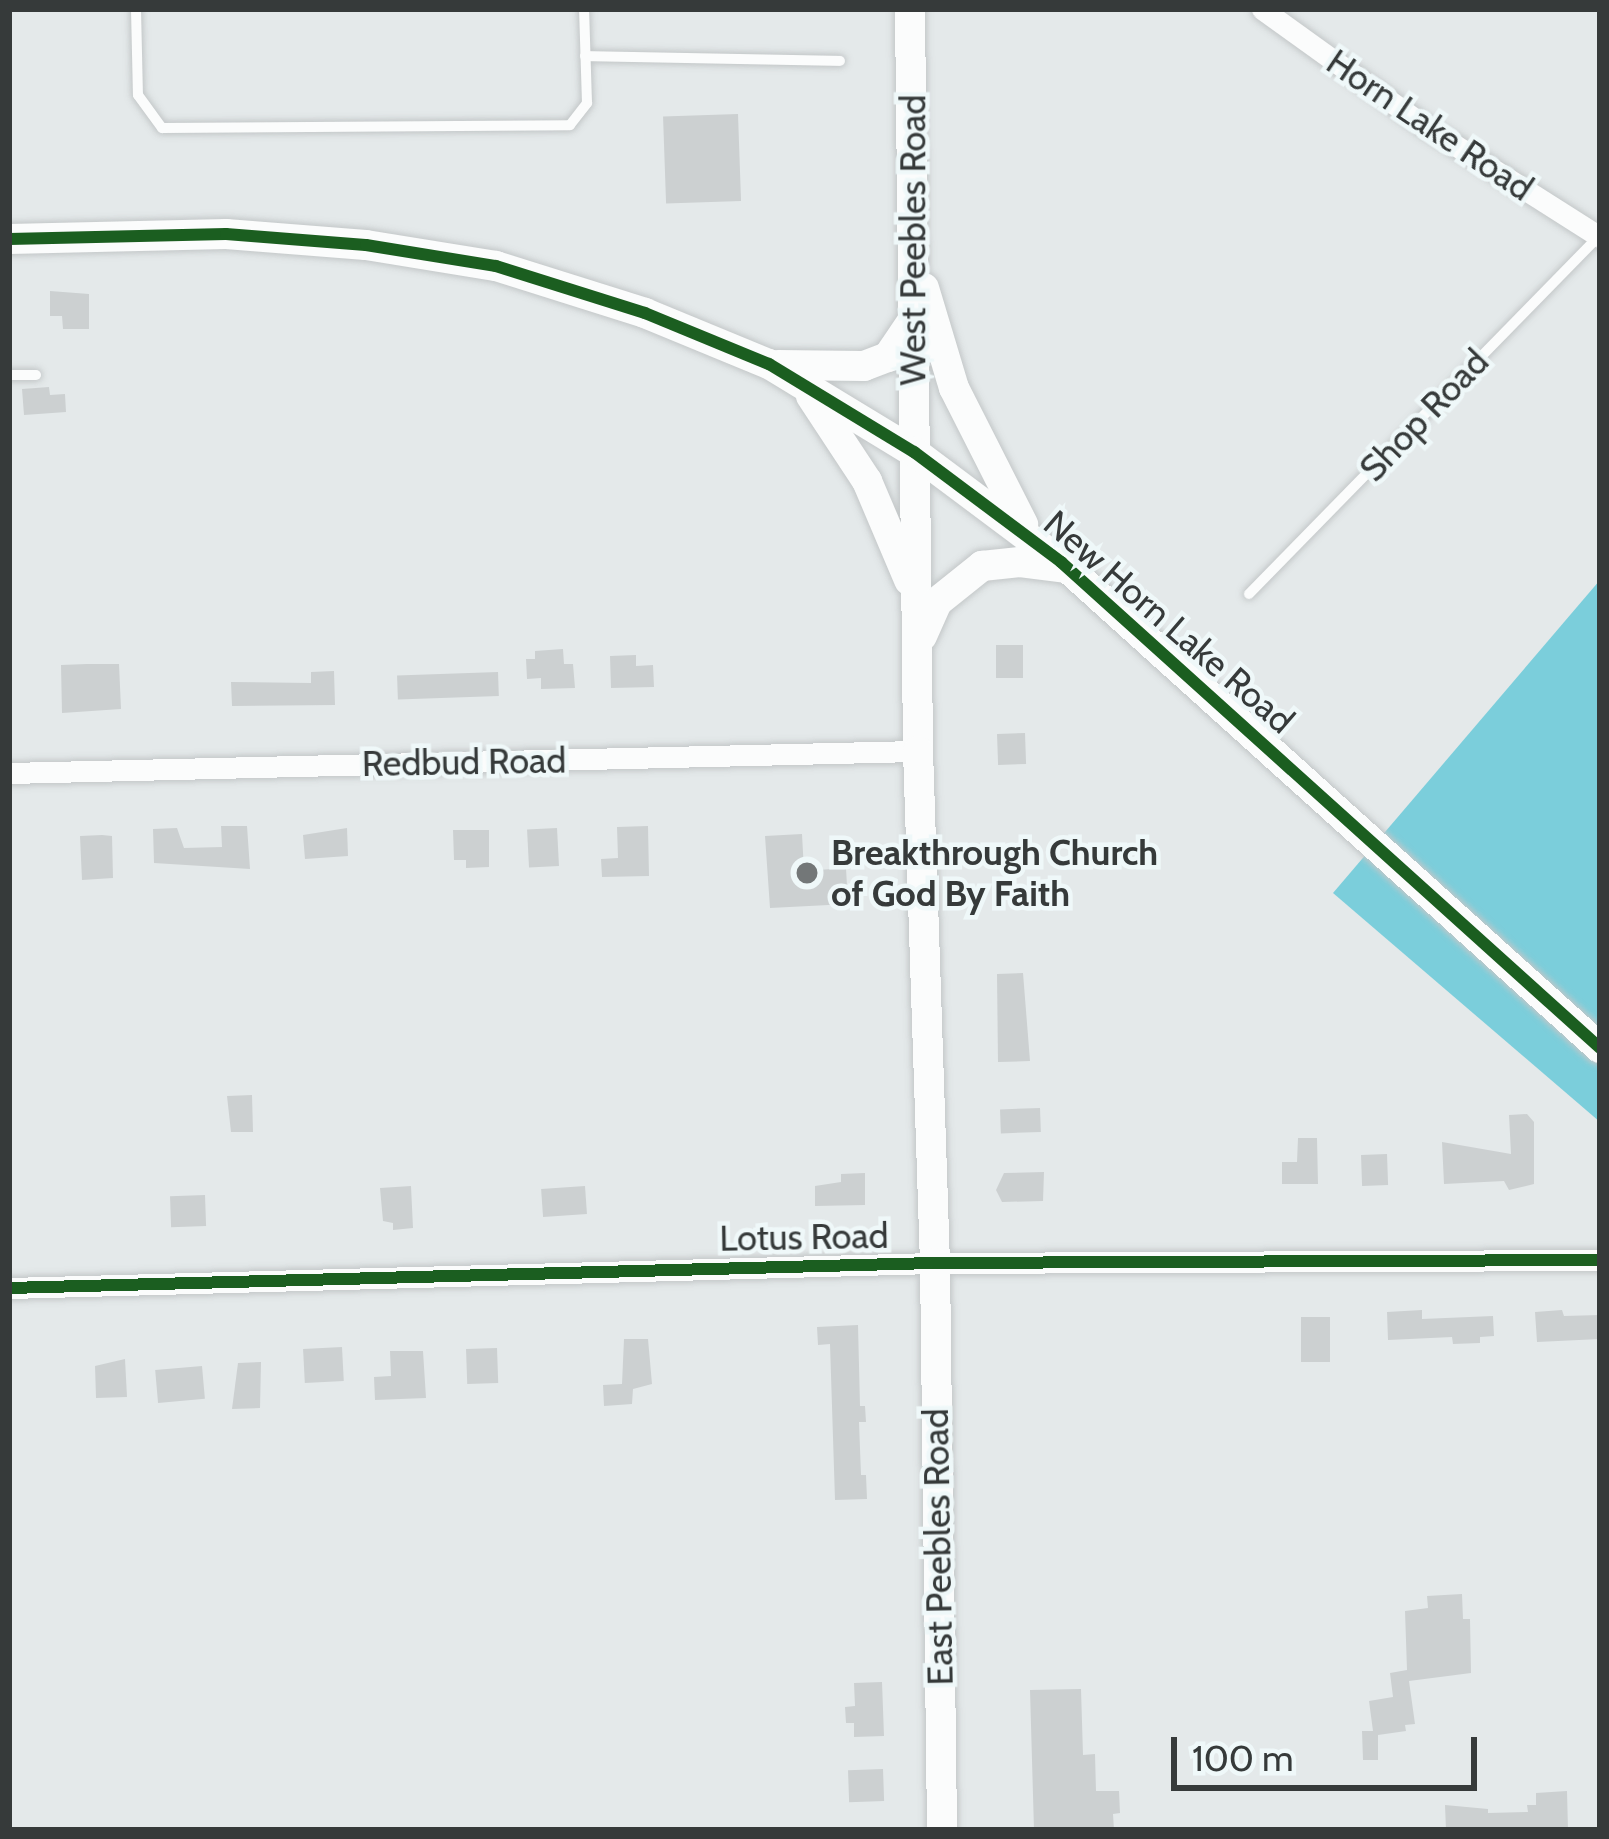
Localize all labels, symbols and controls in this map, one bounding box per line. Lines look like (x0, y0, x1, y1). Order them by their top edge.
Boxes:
street label: Horn Lake Road (1319, 40, 1541, 210)
street label: West Peebles Road (891, 94, 935, 386)
street label: Shop Road (1351, 340, 1497, 490)
street label: New Horn Lake Road (1035, 502, 1303, 742)
street label: Redbud Road (361, 739, 567, 785)
place label: Breakthrough Church of God By Faith (831, 830, 1158, 915)
marker: Breakthrough Church of God By Faith (794, 860, 820, 886)
street label: Lotus Road (719, 1214, 889, 1260)
street label: East Peebles Road (914, 1408, 962, 1686)
scale bar (1177, 1713, 1483, 1787)
text: 100 m (1192, 1736, 1294, 1780)

